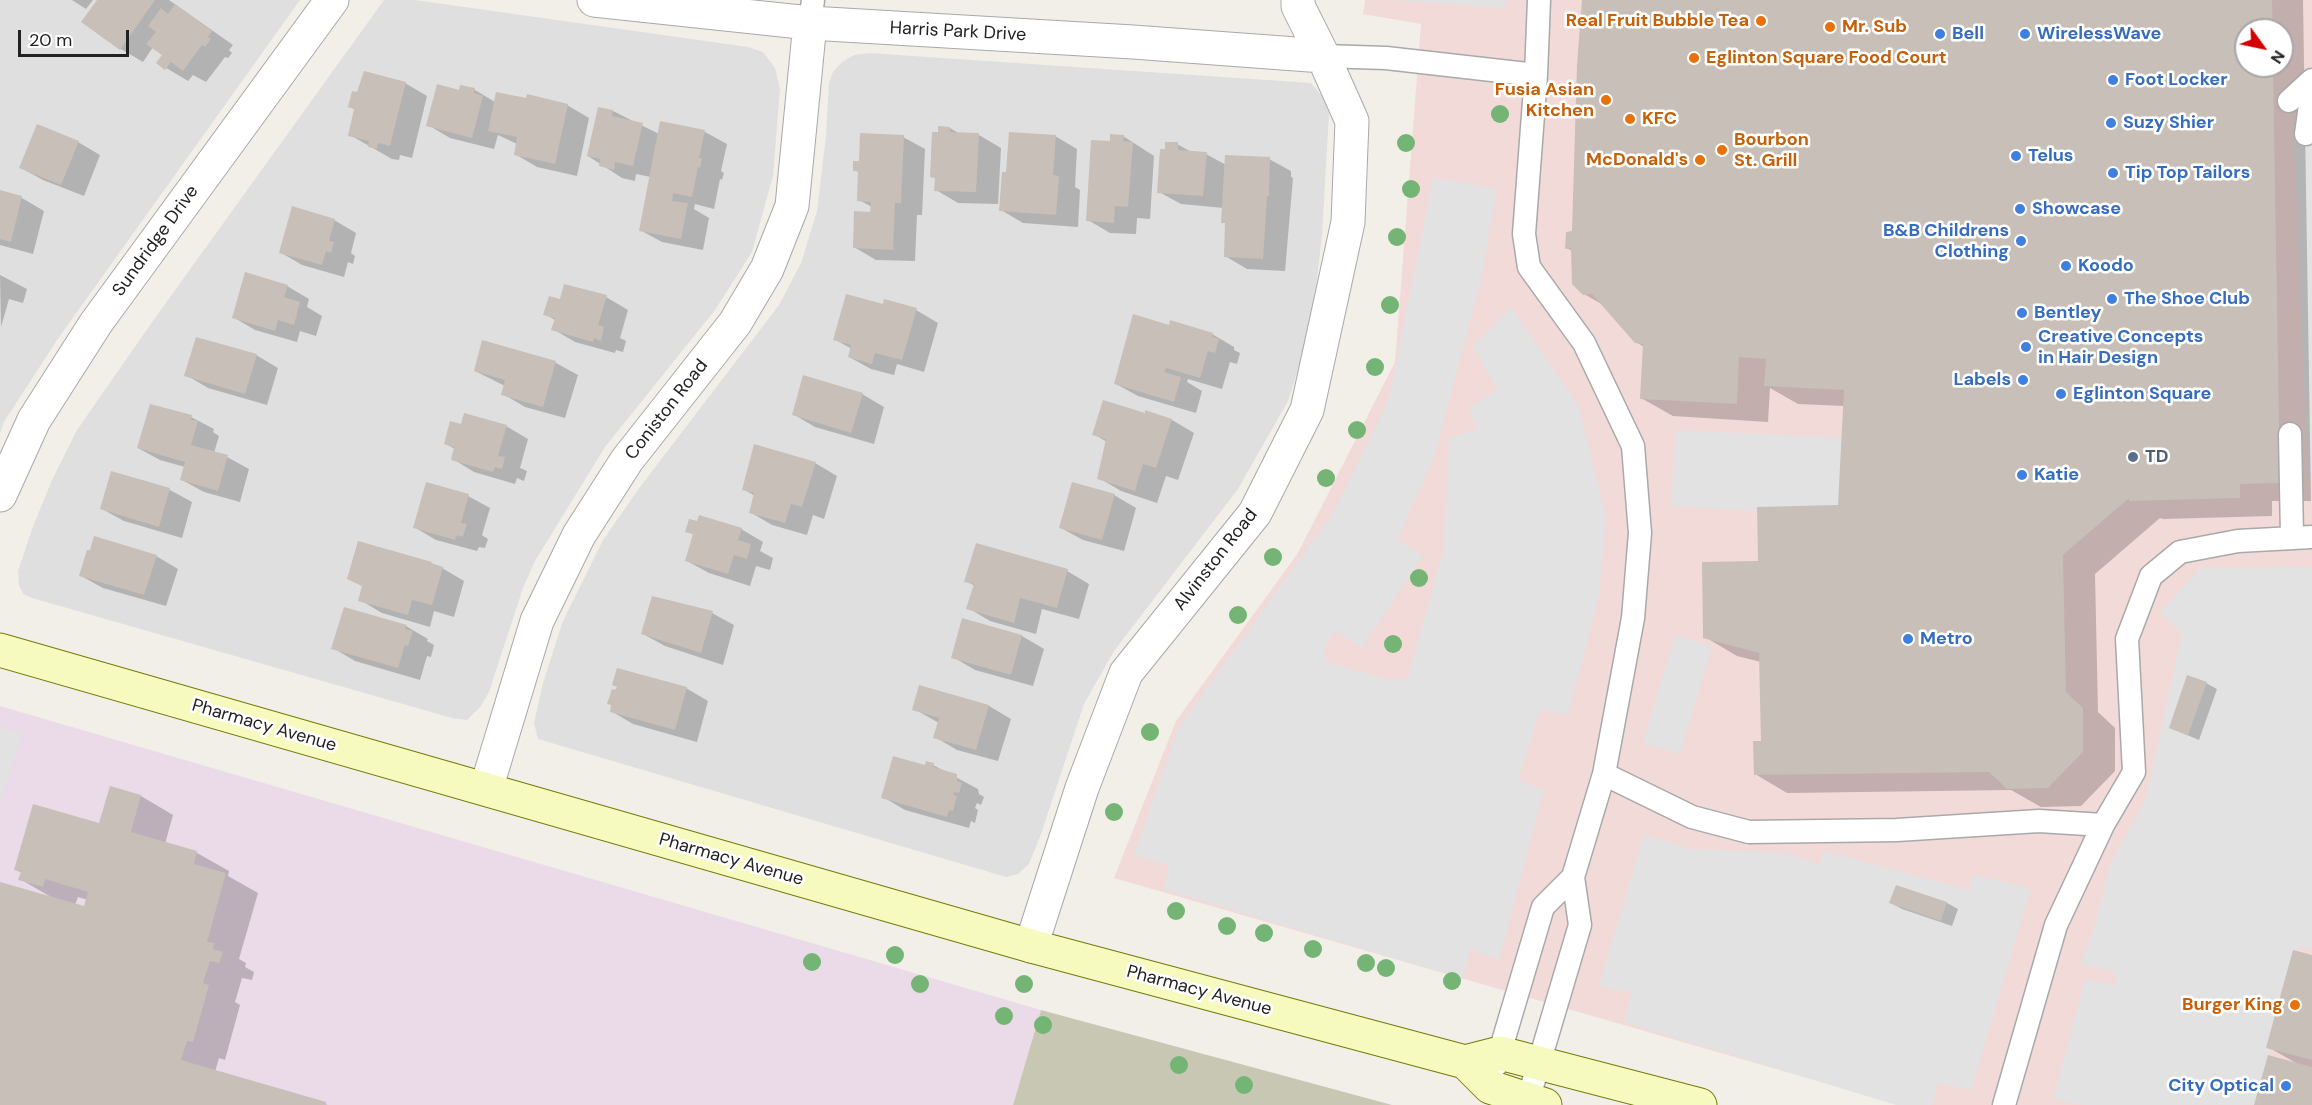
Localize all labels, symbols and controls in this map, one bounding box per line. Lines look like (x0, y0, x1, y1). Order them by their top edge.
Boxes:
place label: Real Fruit Bubble Tea (1566, 10, 1749, 32)
marker: Real Fruit Bubble Tea (1754, 14, 1768, 28)
place label: Mr. Sub (1842, 16, 1907, 38)
scale bar (21, 18, 132, 56)
street label: Harris Park Drive (889, 18, 1027, 46)
north arrow (2234, 18, 2294, 78)
marker: Mr. Sub (1823, 20, 1837, 34)
place label: Bell (1952, 23, 1984, 45)
place label: WirelessWave (2037, 23, 2161, 45)
marker: Bell (1933, 27, 1947, 41)
marker: WirelessWave (2018, 27, 2032, 41)
text: 20 m (29, 28, 72, 52)
text: N (2266, 46, 2290, 68)
place label: Eglinton Square Food Court (1706, 47, 1947, 69)
marker: Eglinton Square Food Court (1687, 51, 1701, 65)
place label: Foot Locker (2125, 69, 2228, 91)
marker: Foot Locker (2106, 73, 2120, 87)
place label: Fusia Asian Kitchen (1495, 79, 1594, 122)
marker: Fusia Asian Kitchen (1599, 93, 1613, 107)
place label: KFC (1642, 108, 1677, 130)
marker: KFC (1623, 112, 1637, 126)
place label: Suzy Shier (2123, 112, 2214, 134)
marker: Suzy Shier (2104, 116, 2118, 130)
place label: Bourbon St. Grill (1734, 129, 1809, 172)
marker: Bourbon St. Grill (1715, 143, 1729, 157)
place label: Telus (2028, 145, 2073, 167)
place label: McDonald's (1586, 149, 1688, 171)
marker: Telus (2009, 149, 2023, 163)
marker: McDonald's (1693, 153, 1707, 167)
place label: Tip Top Tailors (2125, 162, 2250, 184)
marker: Tip Top Tailors (2106, 166, 2120, 180)
street label: Sundridge Drive (108, 181, 204, 301)
place label: Showcase (2032, 198, 2121, 220)
marker: Showcase (2013, 202, 2027, 216)
place label: B&B Childrens Clothing (1883, 220, 2009, 262)
marker: B&B Childrens Clothing (2014, 234, 2028, 248)
place label: Koodo (2078, 255, 2134, 277)
marker: Koodo (2059, 259, 2073, 273)
place label: The Shoe Club (2124, 288, 2250, 310)
marker: The Shoe Club (2105, 292, 2119, 306)
place label: Bentley (2034, 302, 2101, 324)
marker: Bentley (2015, 306, 2029, 320)
place label: Creative Concepts in Hair Design (2038, 326, 2203, 368)
marker: Creative Concepts in Hair Design (2019, 340, 2033, 354)
street label: Coniston Road (621, 356, 713, 464)
place label: Labels (1953, 369, 2011, 391)
marker: Labels (2016, 373, 2030, 387)
place label: Eglinton Square (2073, 383, 2211, 405)
marker: Eglinton Square (2054, 387, 2068, 401)
place label: TD (2145, 446, 2168, 468)
marker: TD (2126, 450, 2140, 464)
place label: Katie (2034, 464, 2079, 486)
marker: Katie (2015, 468, 2029, 482)
street label: Alvinston Road (1170, 505, 1262, 615)
place label: Metro (1920, 628, 1973, 650)
marker: Metro (1901, 632, 1915, 646)
street label: Pharmacy Avenue (189, 695, 339, 757)
street label: Pharmacy Avenue (656, 829, 806, 891)
street label: Pharmacy Avenue (1124, 961, 1274, 1021)
place label: Burger King (2182, 994, 2283, 1016)
marker: Burger King (2288, 998, 2302, 1012)
place label: City Optical (2168, 1075, 2274, 1097)
marker: City Optical (2279, 1079, 2293, 1093)

